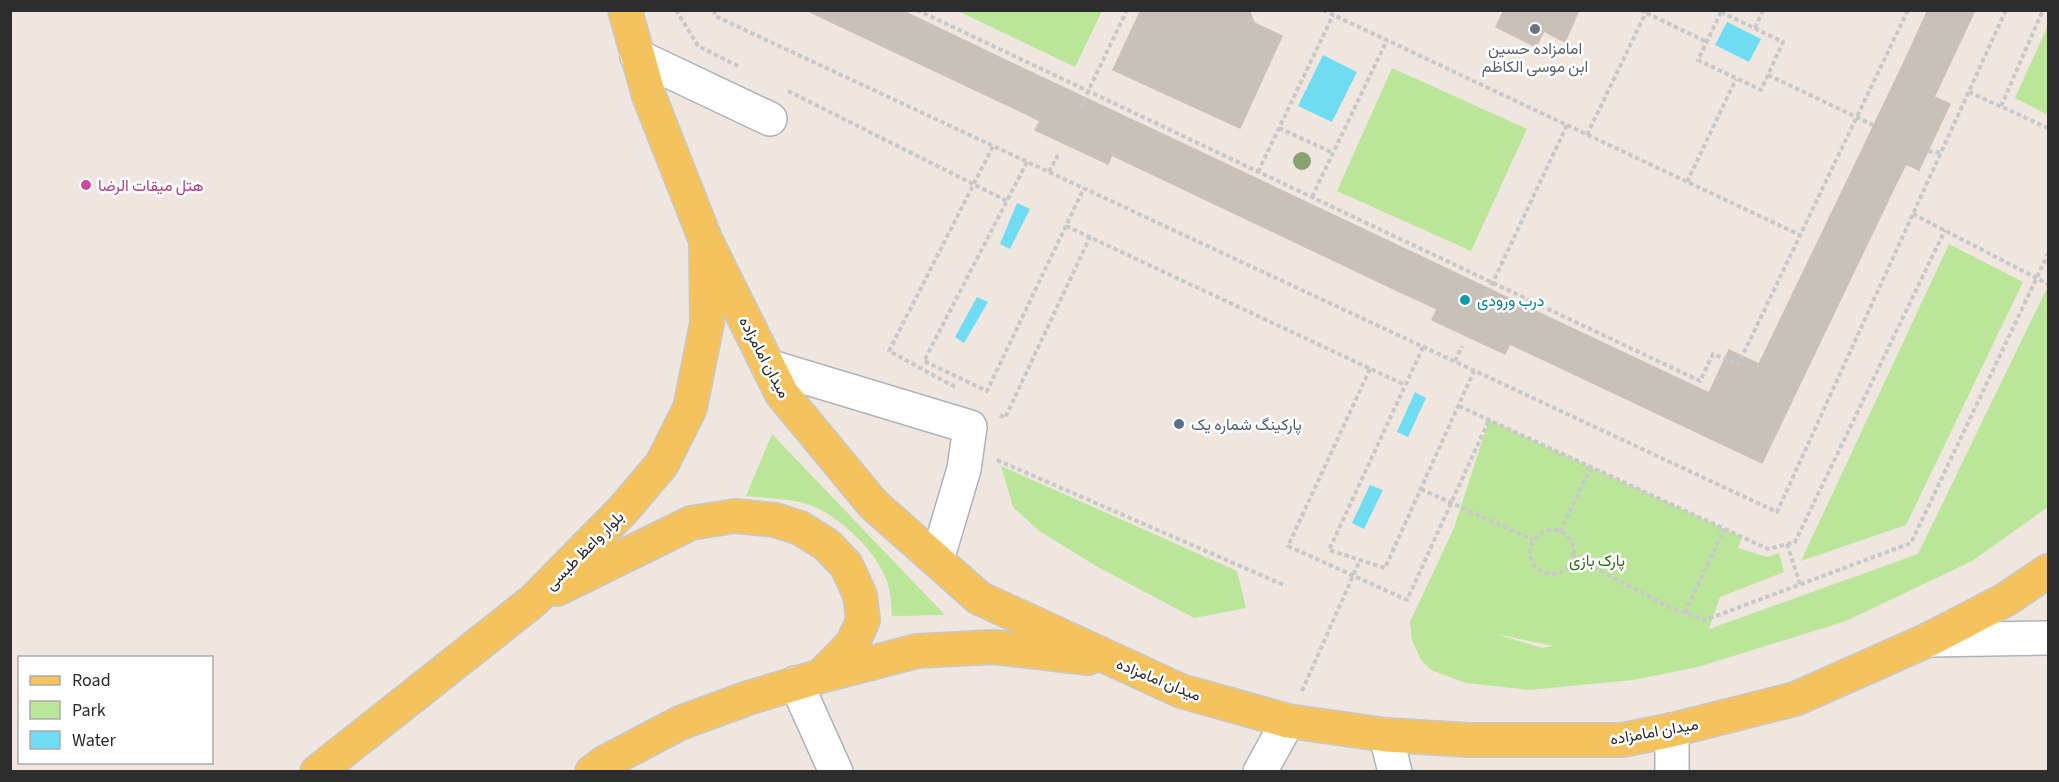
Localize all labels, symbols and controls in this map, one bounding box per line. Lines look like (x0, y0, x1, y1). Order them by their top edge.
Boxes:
marker: امامزاده حسین ابن موسی الکاظم (1528, 22, 1542, 36)
place label: امامزاده حسین ابن موسی الکاظم (1482, 38, 1588, 78)
place label: هتل میقات الرضا (98, 175, 204, 197)
marker: هتل میقات الرضا (79, 178, 93, 192)
place label: درب ورودی (1477, 290, 1544, 312)
marker: درب ورودی (1458, 293, 1472, 307)
street label: میدان امامزاده (733, 313, 795, 402)
place label: پارکینگ شماره یک (1191, 414, 1302, 436)
marker: پارکینگ شماره یک (1172, 417, 1186, 431)
street label: بلوار واعظ طبسی (540, 506, 629, 595)
park label: پارک بازی (1569, 550, 1625, 572)
street label: میدان امامزاده (1113, 653, 1204, 707)
legend (18, 656, 213, 764)
text: Road (72, 668, 111, 693)
text: Park (72, 698, 106, 723)
street label: میدان امامزاده (1608, 713, 1700, 751)
text: Water (72, 728, 116, 753)

